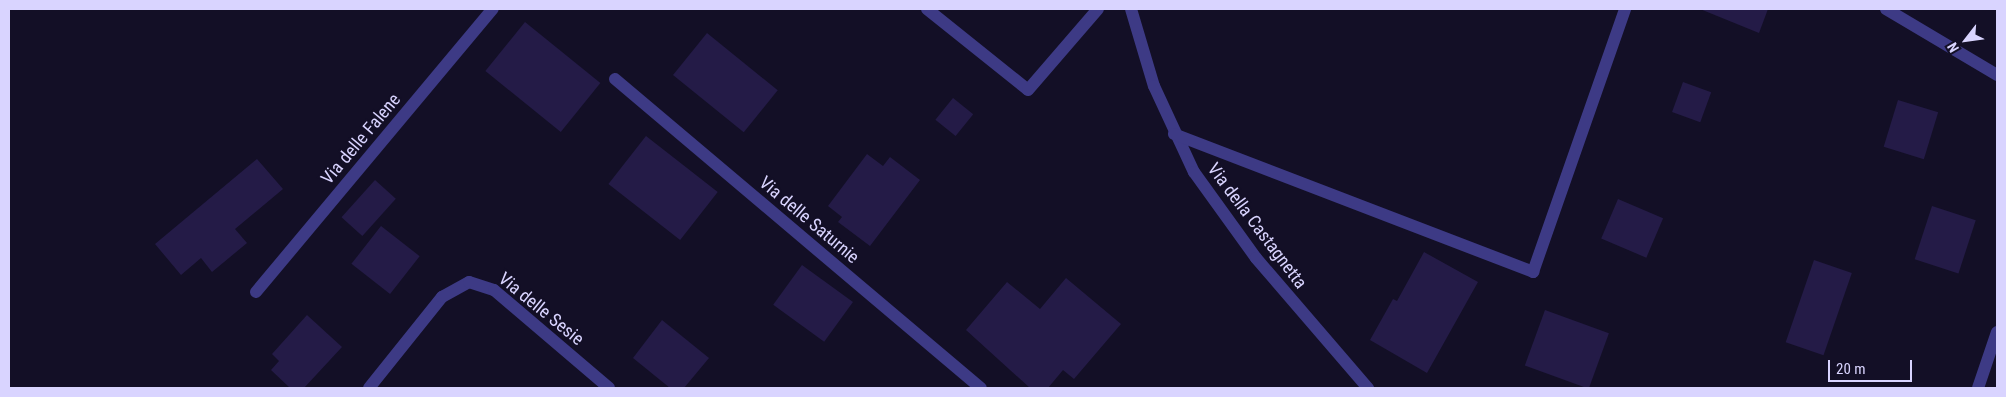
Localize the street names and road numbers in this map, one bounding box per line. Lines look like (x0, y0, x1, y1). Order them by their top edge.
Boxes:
street label: Via delle Falene (317, 89, 405, 189)
street label: Via della Castagnetta (1203, 159, 1311, 293)
street label: Via delle Saturnie (755, 172, 863, 268)
street label: Via delle Sesie (494, 268, 588, 350)

